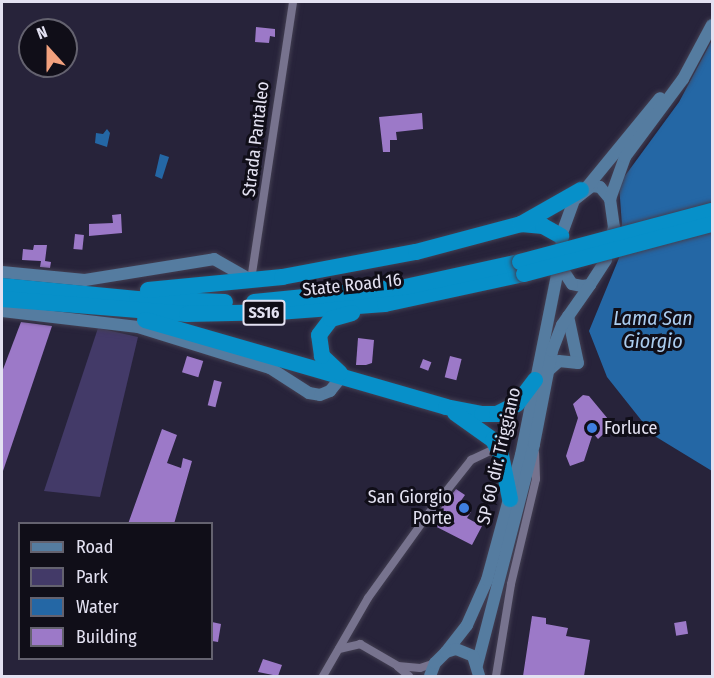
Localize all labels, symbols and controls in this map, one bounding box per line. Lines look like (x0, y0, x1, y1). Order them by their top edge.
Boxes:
north arrow (18, 18, 78, 78)
text: N (34, 22, 50, 43)
street label: Strada Pantaleo (238, 80, 274, 198)
street label: State Road 16 (301, 269, 403, 301)
road number: SS16 (242, 300, 286, 326)
water label: Lama San Giorgio (613, 307, 693, 354)
street label: SP 60 dir. Triggiano (473, 385, 525, 527)
place label: Forluce (604, 417, 657, 439)
marker: Forluce (585, 421, 599, 435)
place label: San Giorgio Porte (368, 487, 452, 530)
marker: San Giorgio Porte (457, 501, 471, 515)
legend (18, 522, 213, 660)
text: Road (76, 536, 113, 558)
text: Park (76, 566, 108, 588)
text: Water (76, 596, 119, 618)
text: Building (76, 626, 137, 648)

